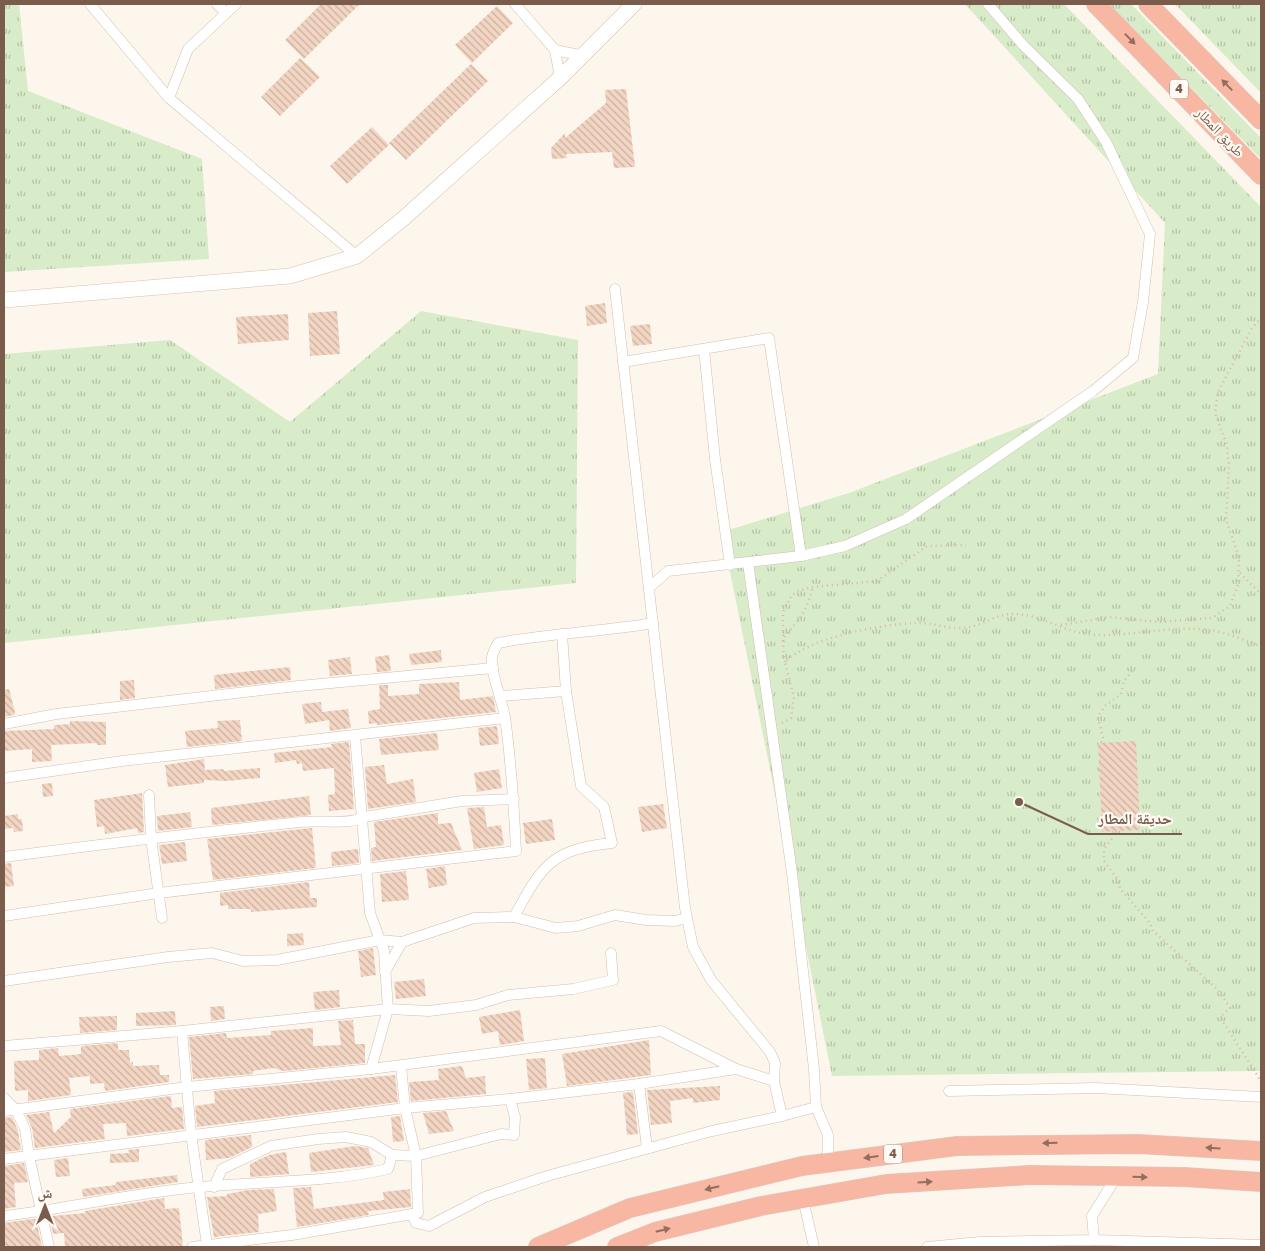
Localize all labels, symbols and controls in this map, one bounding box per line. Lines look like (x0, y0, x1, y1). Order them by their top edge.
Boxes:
one-way arrow (1124, 32, 1136, 44)
one-way arrow (1221, 79, 1233, 91)
road number: 4 (1170, 80, 1188, 98)
street label: طريق المطار (1191, 103, 1248, 161)
callout: حديقة المطار (1088, 804, 1182, 834)
text: حديقة المطار (1097, 809, 1172, 827)
one-way arrow (1042, 1139, 1058, 1147)
road number: 4 (884, 1144, 902, 1164)
one-way arrow (1204, 1144, 1220, 1152)
one-way arrow (863, 1153, 879, 1161)
one-way arrow (1132, 1173, 1148, 1181)
one-way arrow (918, 1177, 934, 1185)
north arrow (20, 1181, 70, 1231)
text: ش (38, 1184, 53, 1202)
one-way arrow (704, 1184, 719, 1192)
one-way arrow (655, 1226, 670, 1234)

